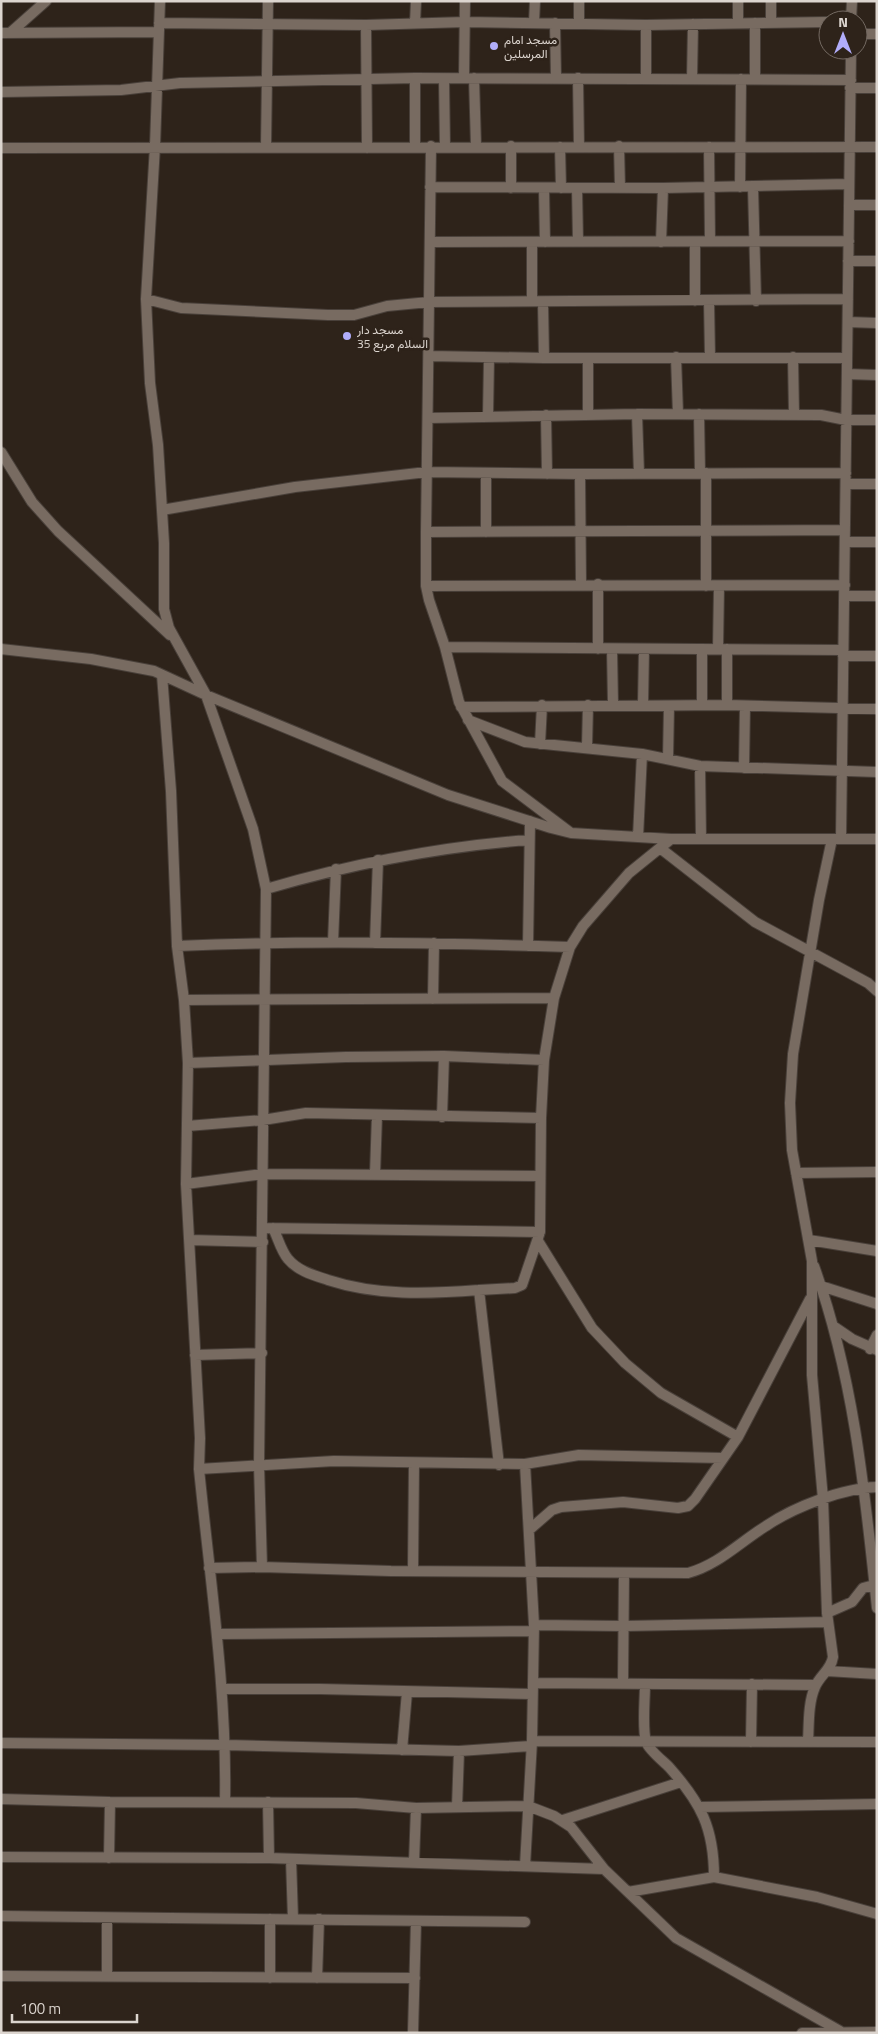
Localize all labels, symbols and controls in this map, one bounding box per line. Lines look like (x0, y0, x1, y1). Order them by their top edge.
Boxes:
north arrow (818, 10, 868, 60)
text: N (838, 11, 848, 32)
place label: مسجد امام المرسلين (504, 30, 557, 63)
marker: مسجد امام المرسلين (488, 40, 500, 52)
place label: مسجد دار السلام مربع 35 (356, 320, 428, 353)
marker: مسجد دار السلام مربع 35 (341, 330, 353, 342)
scale bar (12, 1992, 138, 2024)
text: 100 m (20, 1997, 61, 2020)

